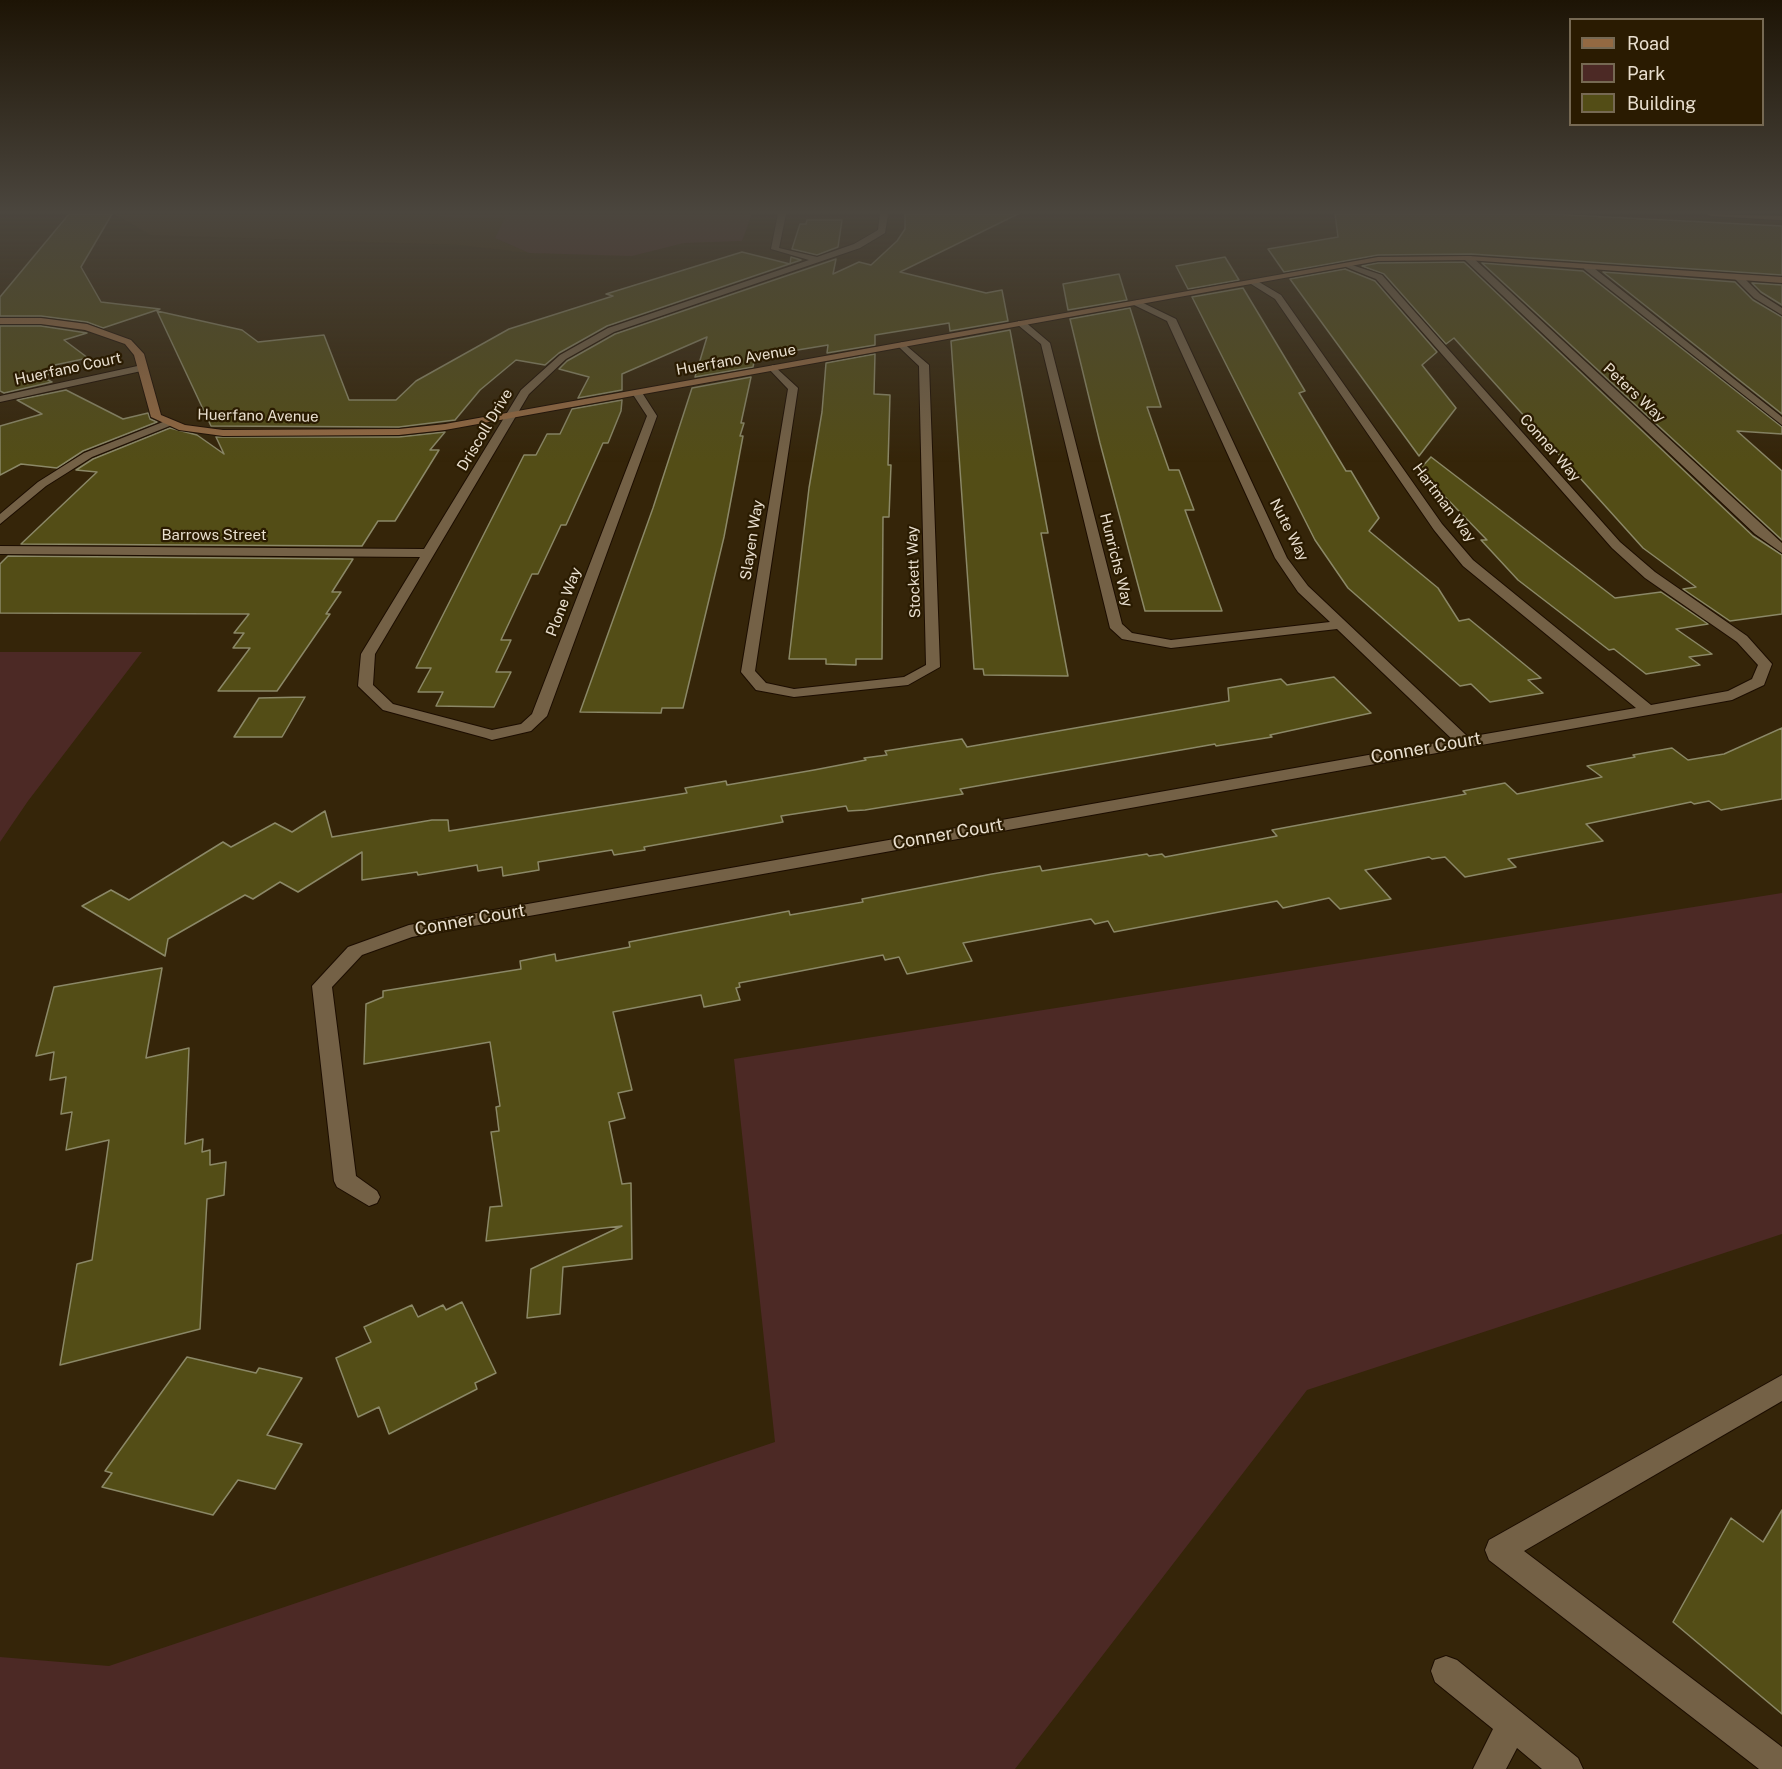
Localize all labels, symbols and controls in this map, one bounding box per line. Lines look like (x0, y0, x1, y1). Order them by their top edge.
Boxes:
legend (1569, 18, 1764, 126)
text: Road (1627, 33, 1670, 54)
text: Park (1627, 63, 1665, 84)
text: Building (1627, 93, 1696, 114)
street label: Huerfano Avenue (675, 341, 797, 379)
street label: Huerfano Court (13, 349, 123, 389)
street label: Peters Way (1599, 360, 1669, 426)
street label: Driscoll Drive (453, 386, 517, 474)
street label: Huerfano Avenue (197, 406, 319, 426)
street label: Conner Way (1516, 410, 1584, 486)
street label: Hartman Way (1408, 460, 1480, 546)
street label: Nute Way (1266, 496, 1312, 564)
street label: Slayen Way (737, 499, 767, 581)
street label: Hunrichs Way (1096, 511, 1136, 609)
street label: Stockett Way (903, 525, 925, 619)
street label: Barrows Street (162, 526, 266, 544)
street label: Plone Way (543, 565, 585, 639)
street label: Conner Court (1369, 728, 1483, 768)
street label: Conner Court (891, 814, 1005, 854)
street label: Conner Court (413, 900, 527, 940)

